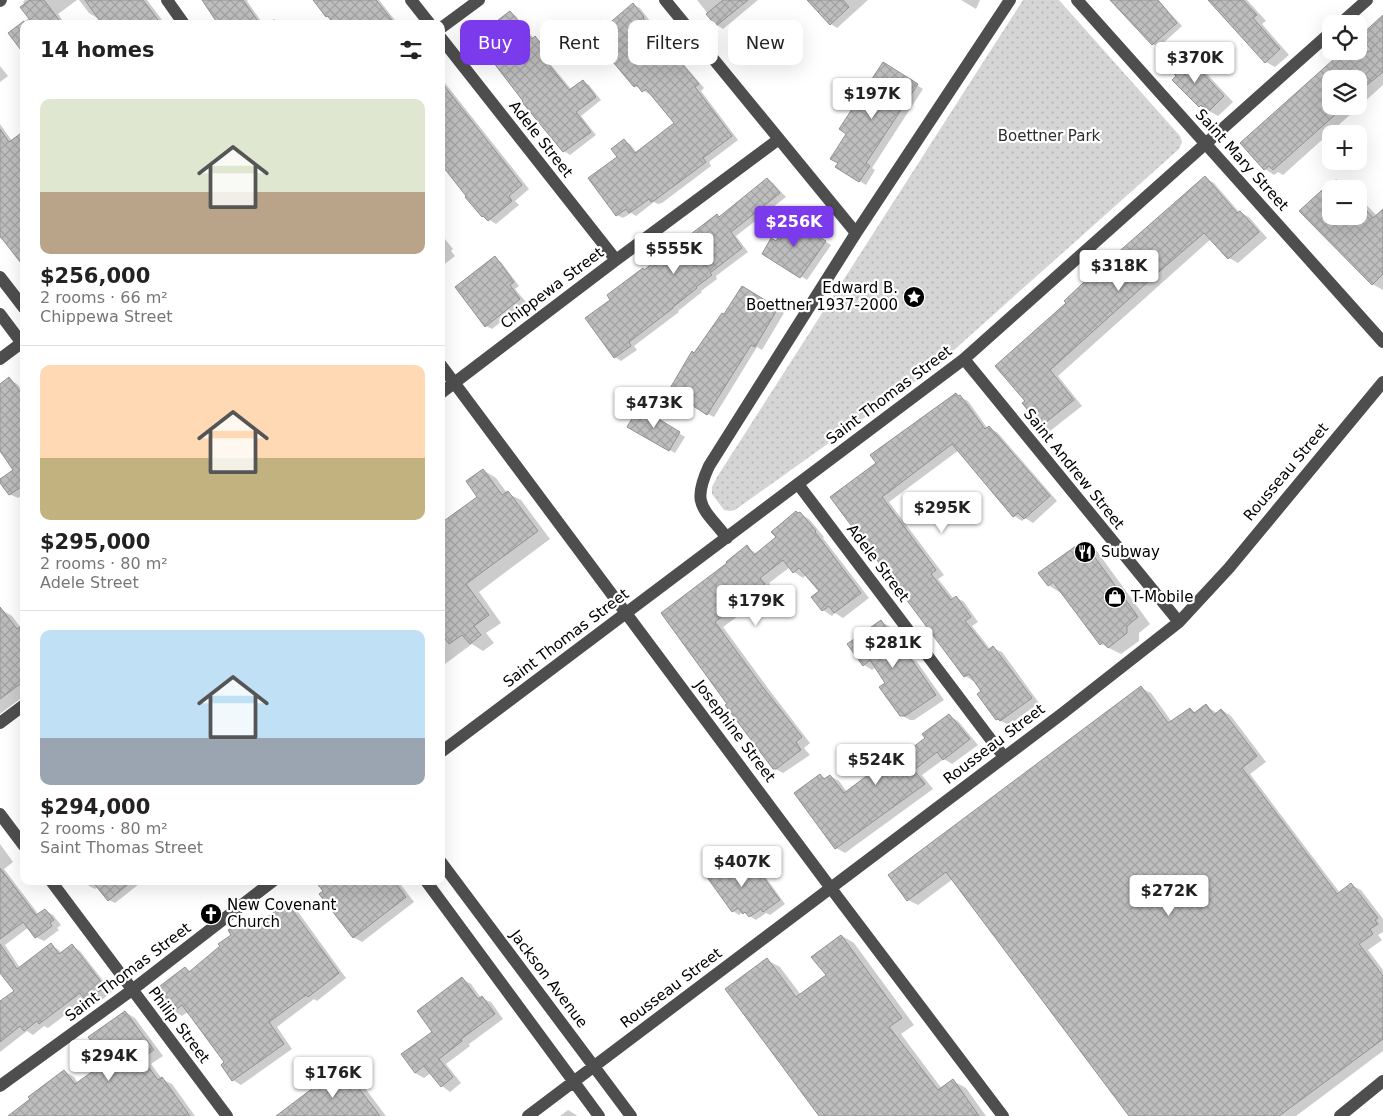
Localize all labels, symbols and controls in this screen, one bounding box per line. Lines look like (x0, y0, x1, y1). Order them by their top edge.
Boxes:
map controls (1322, 15, 1367, 225)
button: locate (1322, 15, 1367, 60)
chip: Buy (460, 20, 530, 65)
chip: Rent (540, 20, 618, 65)
chip: Filters (628, 20, 718, 65)
chip: New (728, 20, 803, 65)
icon: filters (397, 36, 425, 64)
text: 14 homes (40, 38, 155, 62)
pin: $370K (1160, 42, 1230, 84)
text: $370K (1167, 48, 1223, 67)
button: layers (1322, 70, 1367, 115)
pin: $197K (837, 78, 907, 120)
text: $197K (844, 84, 900, 103)
street label: Adele Street (505, 97, 577, 181)
street label: Saint Mary Street (1192, 105, 1292, 215)
button: + (1322, 125, 1367, 170)
park label: Boettner Park (998, 127, 1101, 145)
icon: home (188, 132, 278, 222)
button: − (1322, 180, 1367, 225)
pin: $256K (759, 206, 829, 248)
text: $256K (766, 212, 822, 231)
pin: $555K (639, 232, 709, 275)
text: $555K (646, 239, 702, 258)
street label: Chippewa Street (497, 243, 607, 333)
pin: $318K (1084, 250, 1154, 292)
text: $318K (1091, 256, 1147, 275)
text: $256,000 (40, 264, 150, 288)
place label: Edward B. Boettner 1937-2000 (746, 279, 898, 314)
place icon: Edward B. Boettner 1937-2000 (902, 285, 926, 309)
text: 2 rooms · 66 m² (40, 288, 168, 307)
text: Chippewa Street (40, 307, 173, 326)
street label: Saint Thomas Street (823, 342, 956, 448)
pin: $473K (619, 386, 689, 429)
text: $473K (626, 393, 682, 412)
icon: home (188, 397, 278, 487)
street label: Saint Andrew Street (1020, 405, 1128, 533)
street label: Rousseau Street (1240, 419, 1332, 525)
pin: $295K (907, 492, 977, 534)
text: $295K (914, 498, 970, 517)
street label: Adele Street (843, 521, 913, 605)
text: $295,000 (40, 530, 150, 554)
restaurant icon: Subway (1073, 540, 1097, 564)
place label: Subway (1101, 543, 1160, 561)
text: 2 rooms · 80 m² (40, 554, 168, 573)
text: Adele Street (40, 573, 139, 592)
pin: $179K (721, 584, 791, 627)
street label: Saint Thomas Street (500, 585, 633, 691)
shop icon: T-Mobile (1103, 585, 1127, 609)
place label: T-Mobile (1130, 588, 1193, 606)
text: $179K (728, 591, 784, 610)
pin: $281K (858, 626, 928, 669)
text: $281K (865, 633, 921, 652)
icon: home (188, 662, 278, 752)
street label: Josephine Street (690, 676, 779, 786)
street label: Rousseau Street (940, 700, 1048, 788)
pin: $524K (841, 744, 911, 786)
text: $524K (848, 750, 904, 769)
text: $294,000 (40, 795, 150, 819)
text: 2 rooms · 80 m² (40, 819, 168, 838)
text: Saint Thomas Street (40, 838, 203, 857)
pin: $407K (707, 846, 777, 888)
text: $407K (714, 852, 770, 871)
pin: $272K (1134, 874, 1204, 917)
text: $272K (1141, 881, 1197, 900)
place label: New Covenant Church (227, 896, 336, 931)
church icon: New Covenant Church (199, 902, 223, 926)
street label: Saint Thomas Street (62, 919, 195, 1025)
street label: Jackson Avenue (506, 926, 592, 1031)
street label: Rousseau Street (617, 944, 725, 1032)
street label: Philip Street (144, 983, 214, 1067)
pin: $294K (74, 1040, 144, 1082)
text: $294K (81, 1046, 137, 1065)
pin: $176K (298, 1056, 368, 1099)
text: $176K (305, 1063, 361, 1082)

